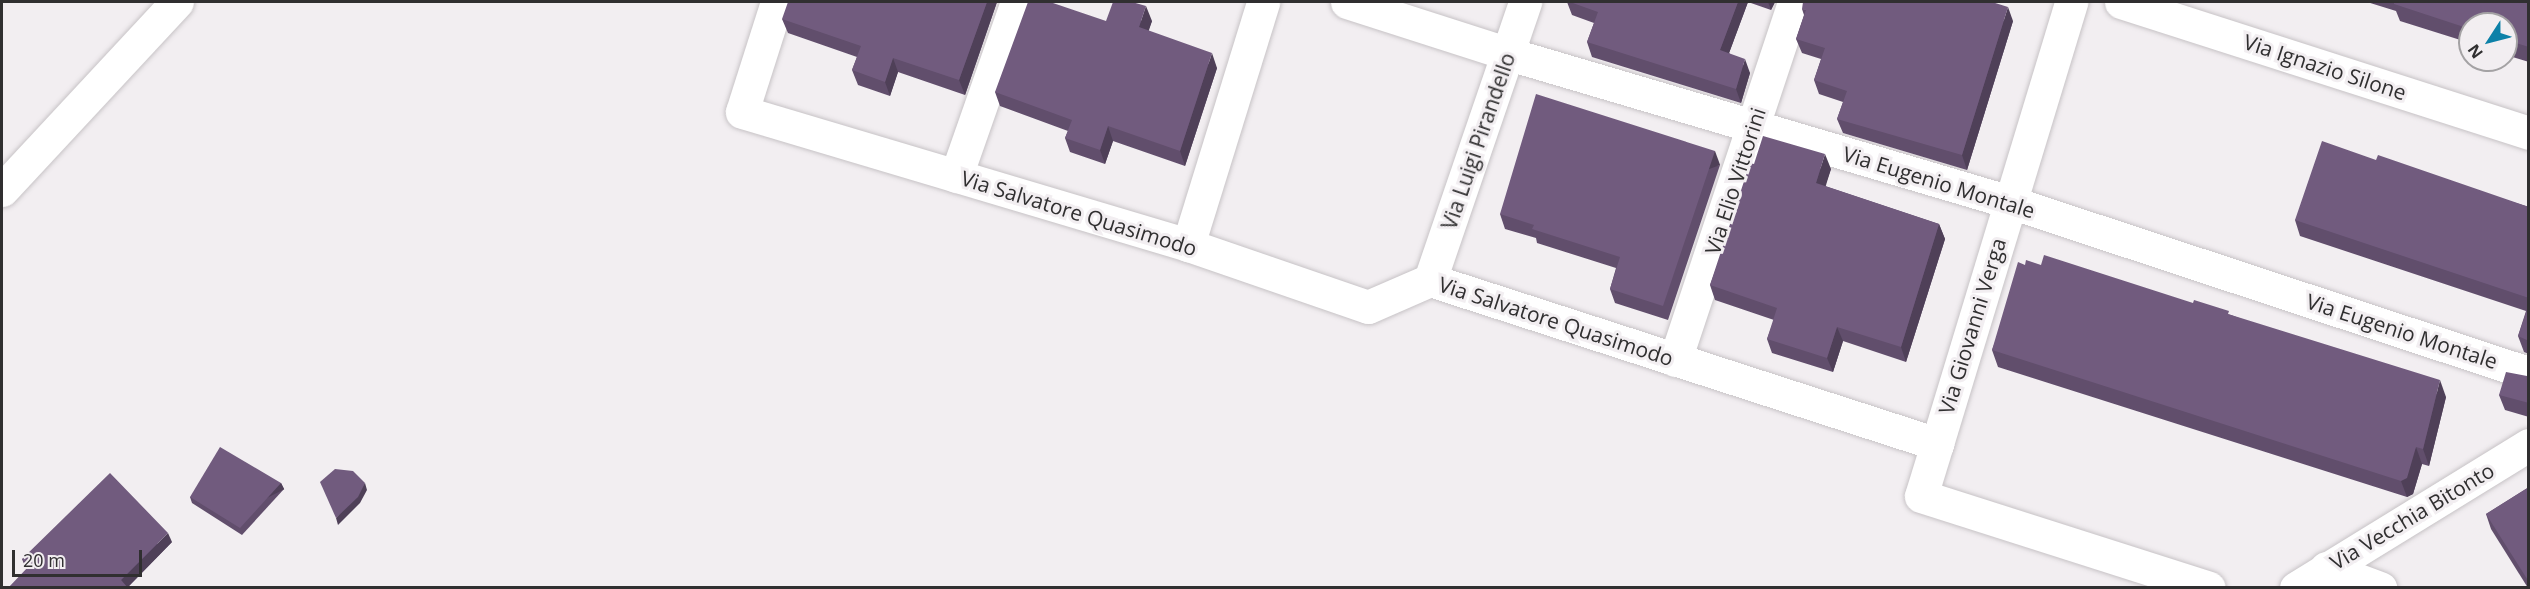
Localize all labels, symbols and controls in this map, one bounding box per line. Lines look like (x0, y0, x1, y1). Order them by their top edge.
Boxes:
north arrow (2458, 12, 2518, 72)
street label: Via Ignazio Silone (2241, 29, 2409, 105)
text: N (2462, 40, 2488, 63)
street label: Via Luigi Pirandello (1436, 49, 1520, 233)
street label: Via Elio Vittorini (1699, 104, 1771, 258)
street label: Via Eugenio Montale (1840, 141, 2038, 223)
street label: Via Salvatore Quasimodo (958, 165, 1200, 261)
street label: Via Giovanni Verga (1933, 235, 2011, 417)
street label: Via Salvatore Quasimodo (1435, 271, 1677, 371)
street label: Via Eugenio Montale (2303, 288, 2501, 374)
street label: Via Vecchia Bitonto (2326, 457, 2498, 575)
scale bar (15, 538, 146, 576)
text: 20 m (23, 548, 65, 572)

